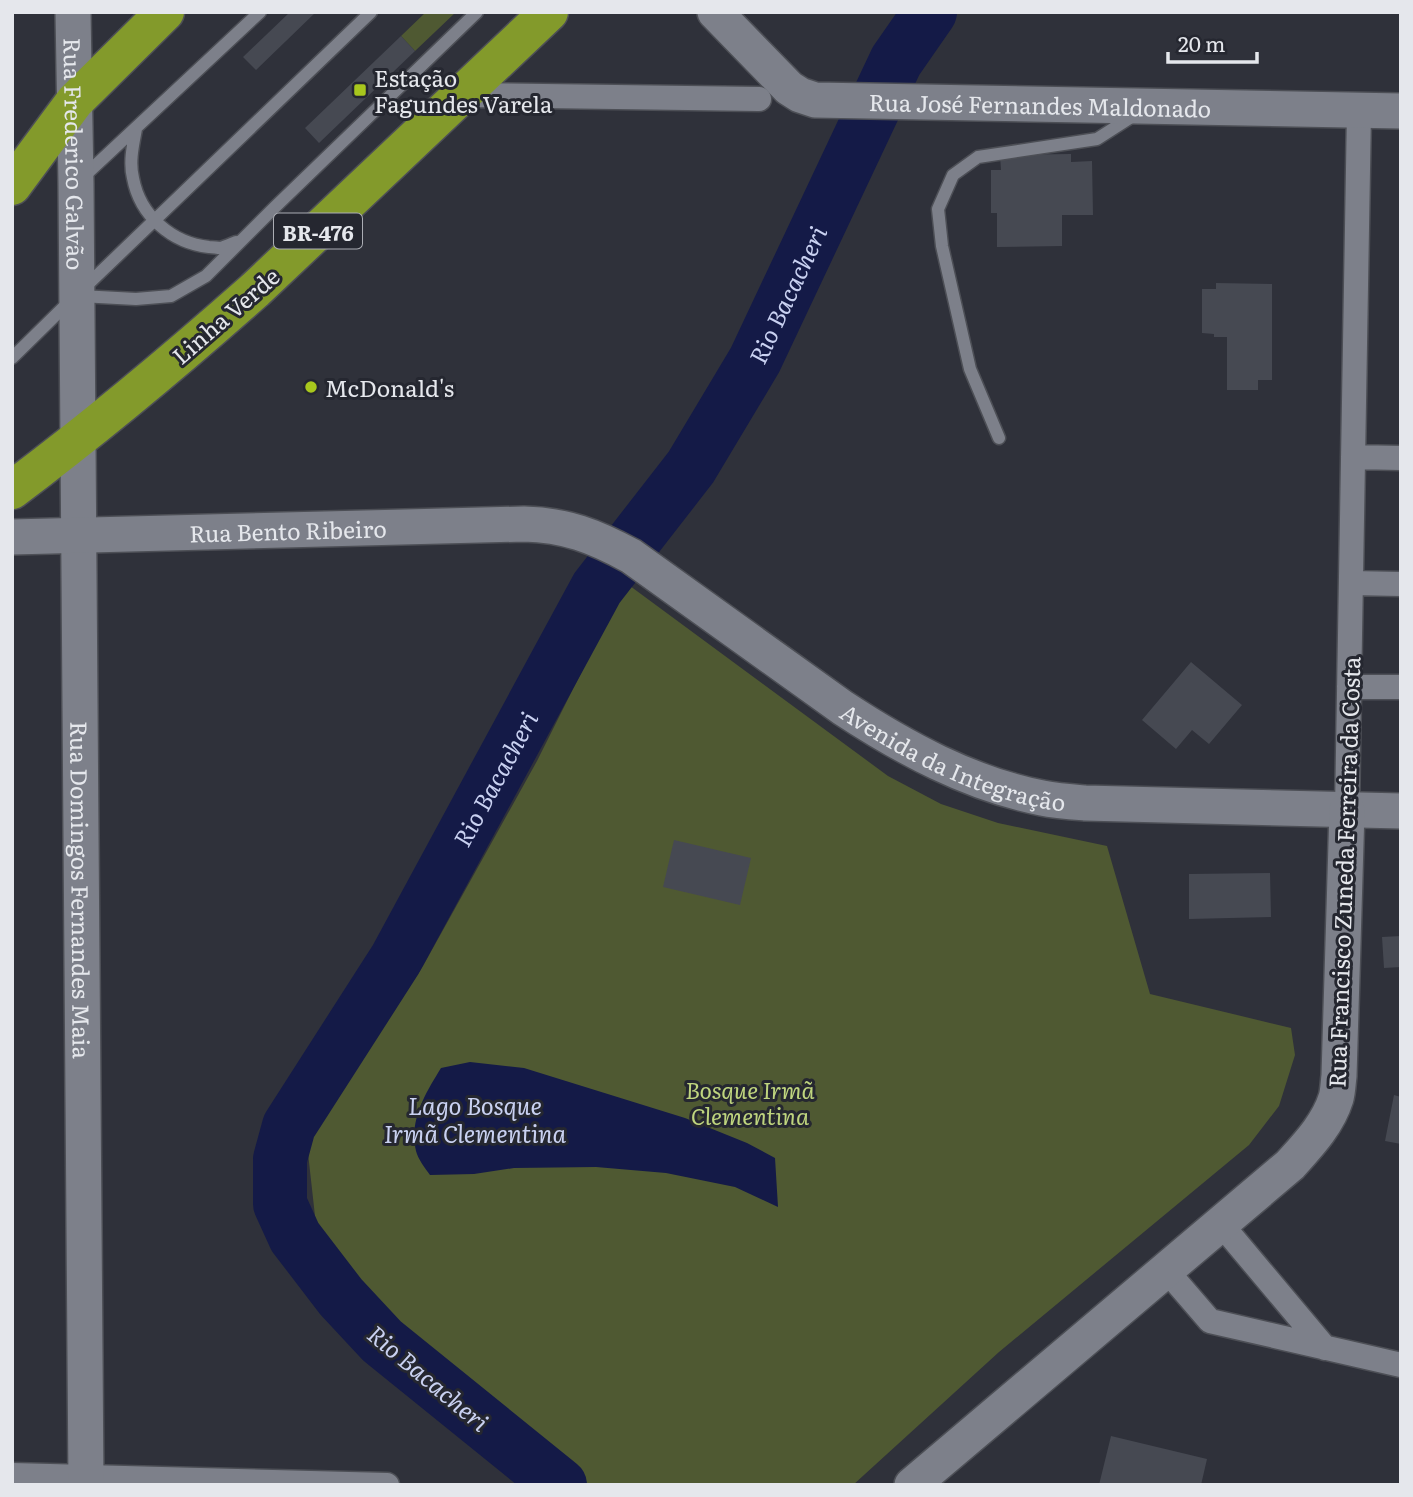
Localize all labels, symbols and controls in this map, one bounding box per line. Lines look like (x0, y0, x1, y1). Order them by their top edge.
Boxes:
scale bar (1168, 21, 1257, 65)
text: 20 m (1178, 27, 1225, 58)
street label: Rua Frederico Galvão (56, 37, 94, 271)
place label: Estação Fagundes Varela (374, 60, 553, 120)
marker: Estação Fagundes Varela (352, 82, 368, 98)
street label: Rua José Fernandes Maldonado (868, 84, 1212, 124)
road number: BR-476 (274, 214, 362, 248)
water label: Rio Bacacheri (738, 219, 834, 369)
street label: Linha Verde (164, 259, 286, 371)
place label: McDonald's (325, 370, 454, 404)
marker: McDonald's (303, 379, 319, 395)
street label: Rua Bento Ribeiro (189, 510, 387, 549)
street label: Rua Francisco Zuneda Ferreira da Costa (1318, 655, 1368, 1088)
street label: Avenida da Integração (834, 694, 1068, 818)
water label: Rio Bacacheri (443, 704, 545, 852)
street label: Rua Domingos Fernandes Maia (63, 721, 100, 1060)
park label: Bosque Irmã Clementina (685, 1072, 815, 1132)
water label: Lago Bosque Irmã Clementina (384, 1087, 567, 1150)
water label: Rio Bacacheri (361, 1316, 497, 1438)

